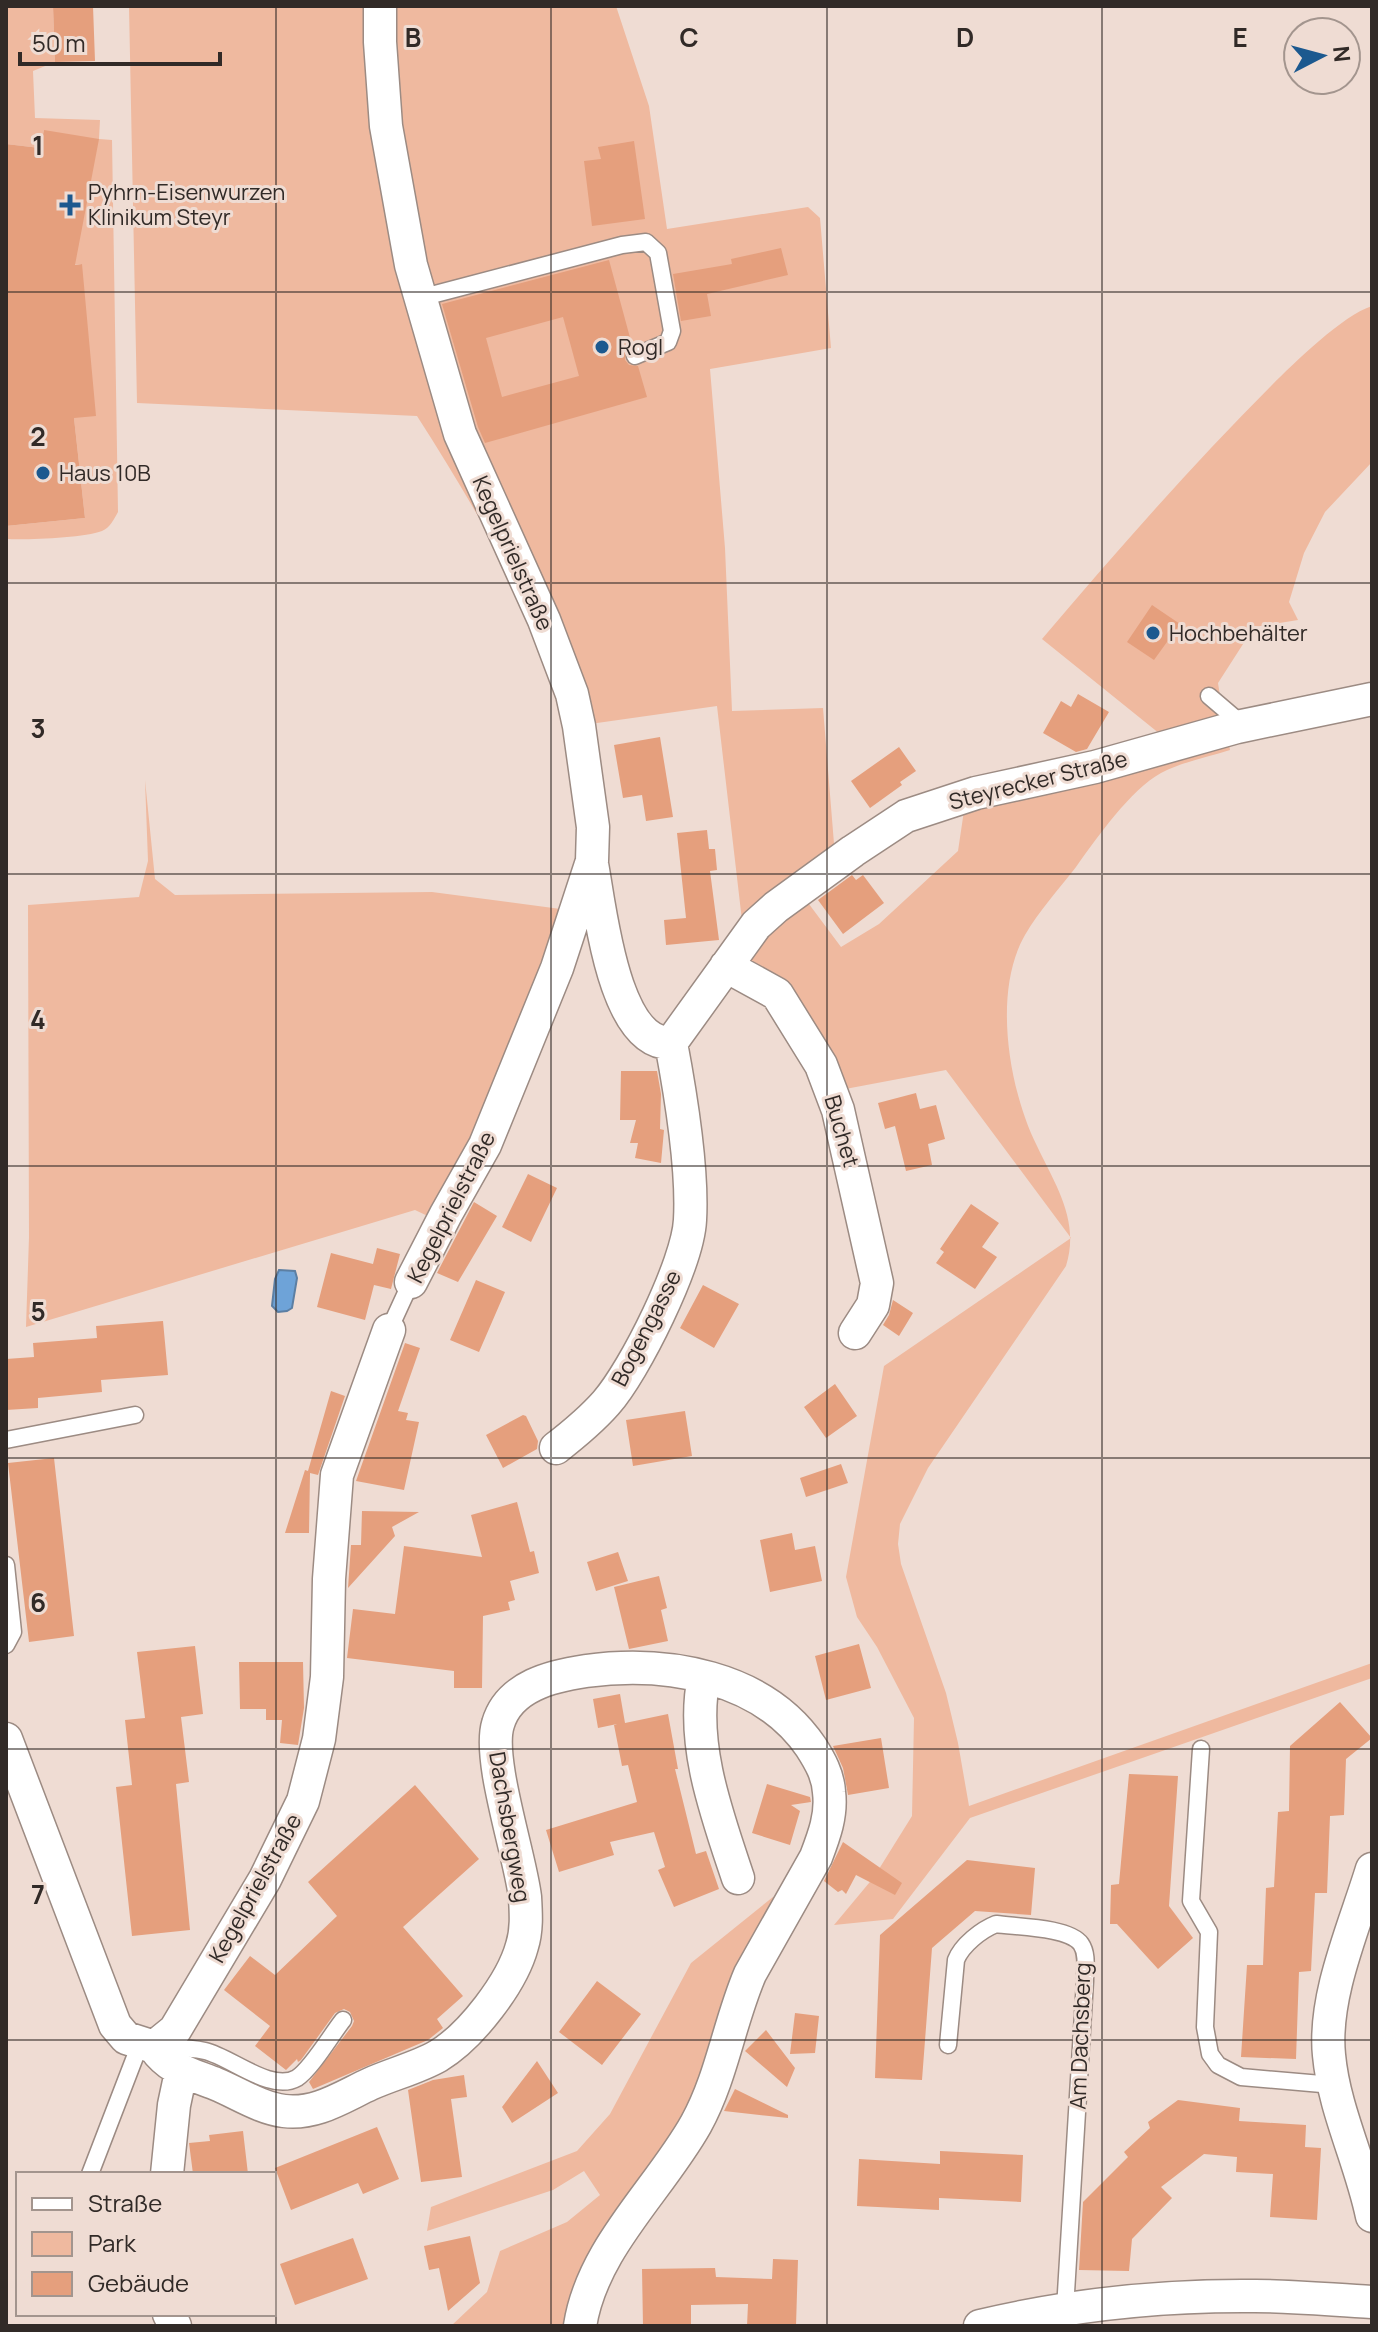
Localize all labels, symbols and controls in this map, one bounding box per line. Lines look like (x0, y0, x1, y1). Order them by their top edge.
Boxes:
scale bar (20, 16, 220, 66)
north arrow (1282, 16, 1362, 96)
text: B (405, 19, 421, 55)
text: C (679, 19, 699, 55)
text: D (956, 19, 974, 55)
text: E (1232, 19, 1248, 55)
text: 50 m (32, 26, 86, 59)
text: N (1326, 44, 1358, 63)
text: 1 (32, 127, 44, 163)
place label: Pyhrn-Eisenwurzen Klinikum Steyr (88, 177, 285, 232)
marker: Pyhrn-Eisenwurzen Klinikum Steyr (59, 194, 81, 216)
place label: Rogl (618, 332, 663, 362)
marker: Rogl (593, 338, 611, 356)
text: 2 (30, 418, 46, 454)
place label: Haus 10B (59, 458, 151, 488)
marker: Haus 10B (34, 464, 52, 482)
street label: Kegelprielstraße (465, 471, 561, 635)
place label: Hochbehälter (1169, 618, 1308, 648)
marker: Hochbehälter (1144, 624, 1162, 642)
text: 3 (30, 710, 46, 746)
street label: Steyrecker Straße (946, 743, 1131, 817)
text: 4 (30, 1001, 46, 1037)
street label: Buchet (817, 1092, 867, 1171)
street label: Kegelprielstraße (400, 1126, 502, 1288)
street label: Bogengasse (604, 1265, 688, 1391)
text: 5 (30, 1293, 46, 1329)
text: 6 (30, 1584, 46, 1620)
street label: Dachsbergweg (482, 1749, 538, 1905)
street label: Kegelprielstraße (202, 1808, 308, 1968)
text: 7 (31, 1876, 45, 1912)
street label: Am Dachsberg (1062, 1962, 1098, 2110)
legend (16, 2172, 276, 2316)
text: Straße (88, 2186, 162, 2219)
text: Park (88, 2226, 137, 2259)
text: Gebäude (88, 2266, 189, 2299)

